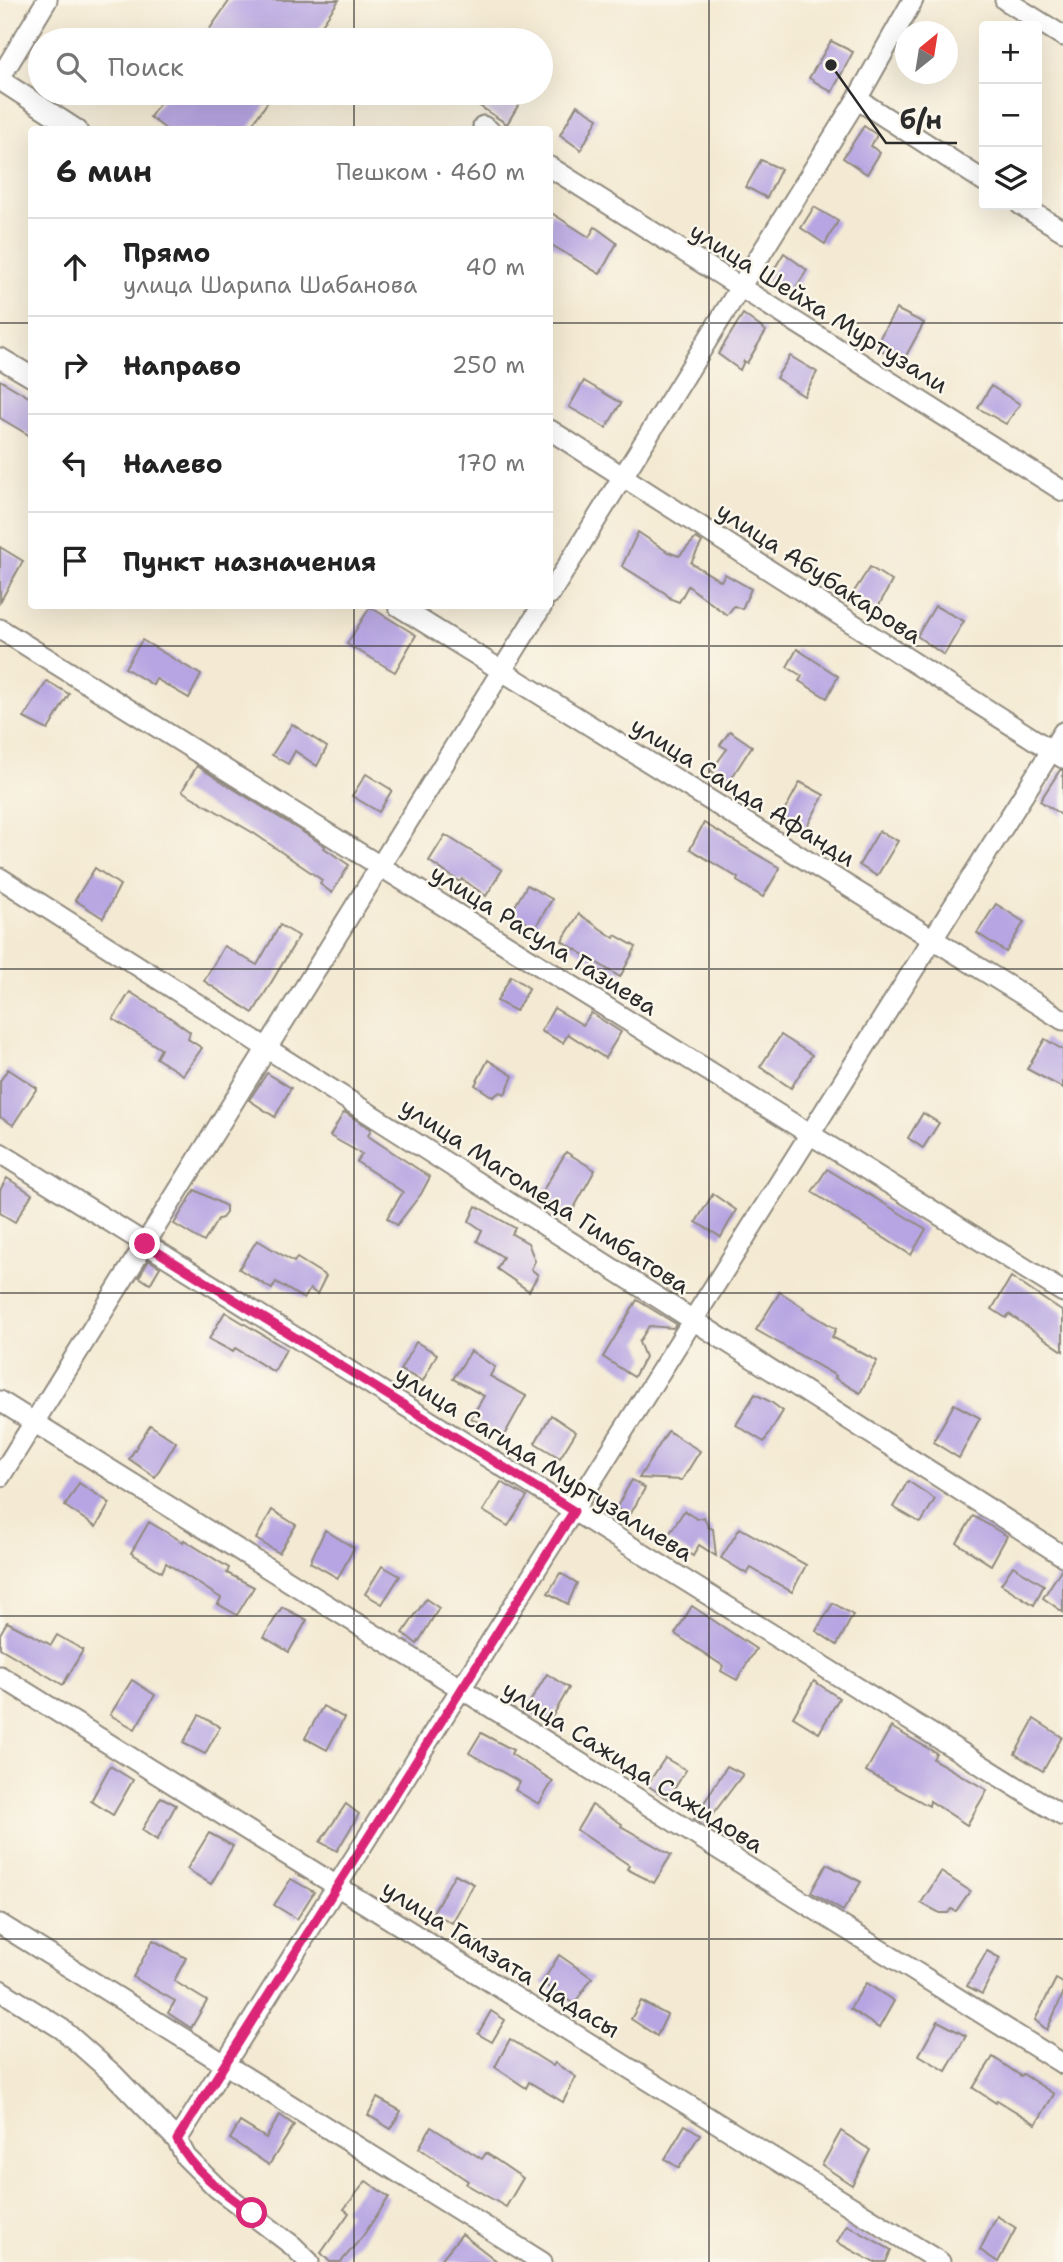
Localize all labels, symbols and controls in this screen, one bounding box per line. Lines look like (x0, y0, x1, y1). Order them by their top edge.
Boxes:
north arrow (895, 21, 958, 84)
map controls (979, 21, 1042, 210)
button: + (979, 21, 1042, 84)
search box (28, 28, 553, 105)
icon: search (52, 48, 90, 86)
text: Поиск (108, 49, 184, 84)
button: − (979, 84, 1042, 147)
callout: б/н (886, 96, 957, 143)
text: б/н (900, 102, 942, 137)
button: layers (979, 147, 1042, 210)
text: 6 мин (56, 151, 152, 192)
text: Пешком · 460 m (336, 157, 525, 187)
street label: улица Шейха Муртузали (684, 215, 954, 401)
text: Прямо (123, 235, 211, 270)
icon: ahead (56, 248, 94, 286)
text: 40 m (465, 252, 525, 282)
text: улица Шарипа Шабанова (123, 270, 417, 300)
icon: right (56, 346, 94, 384)
text: Направо (123, 348, 241, 383)
text: 250 m (452, 350, 525, 380)
icon: left (56, 444, 94, 482)
text: Налево (123, 446, 223, 481)
text: 170 m (457, 448, 525, 478)
street label: улица Абубакарова (710, 495, 928, 651)
icon: arrive (56, 542, 94, 580)
text: Пункт назначения (123, 544, 376, 579)
street label: улица Саида Афанди (625, 710, 861, 874)
street label: улица Расула Газиева (424, 857, 664, 1023)
street label: улица Магомеда Гимбатова (394, 1090, 696, 1302)
route end (129, 1228, 160, 1259)
street label: улица Сагида Муртузалиева (389, 1359, 699, 1569)
street label: улица Сажида Сажидова (496, 1673, 770, 1861)
street label: улица Гамзата Цадасы (376, 1873, 626, 2045)
route start (236, 2197, 267, 2228)

